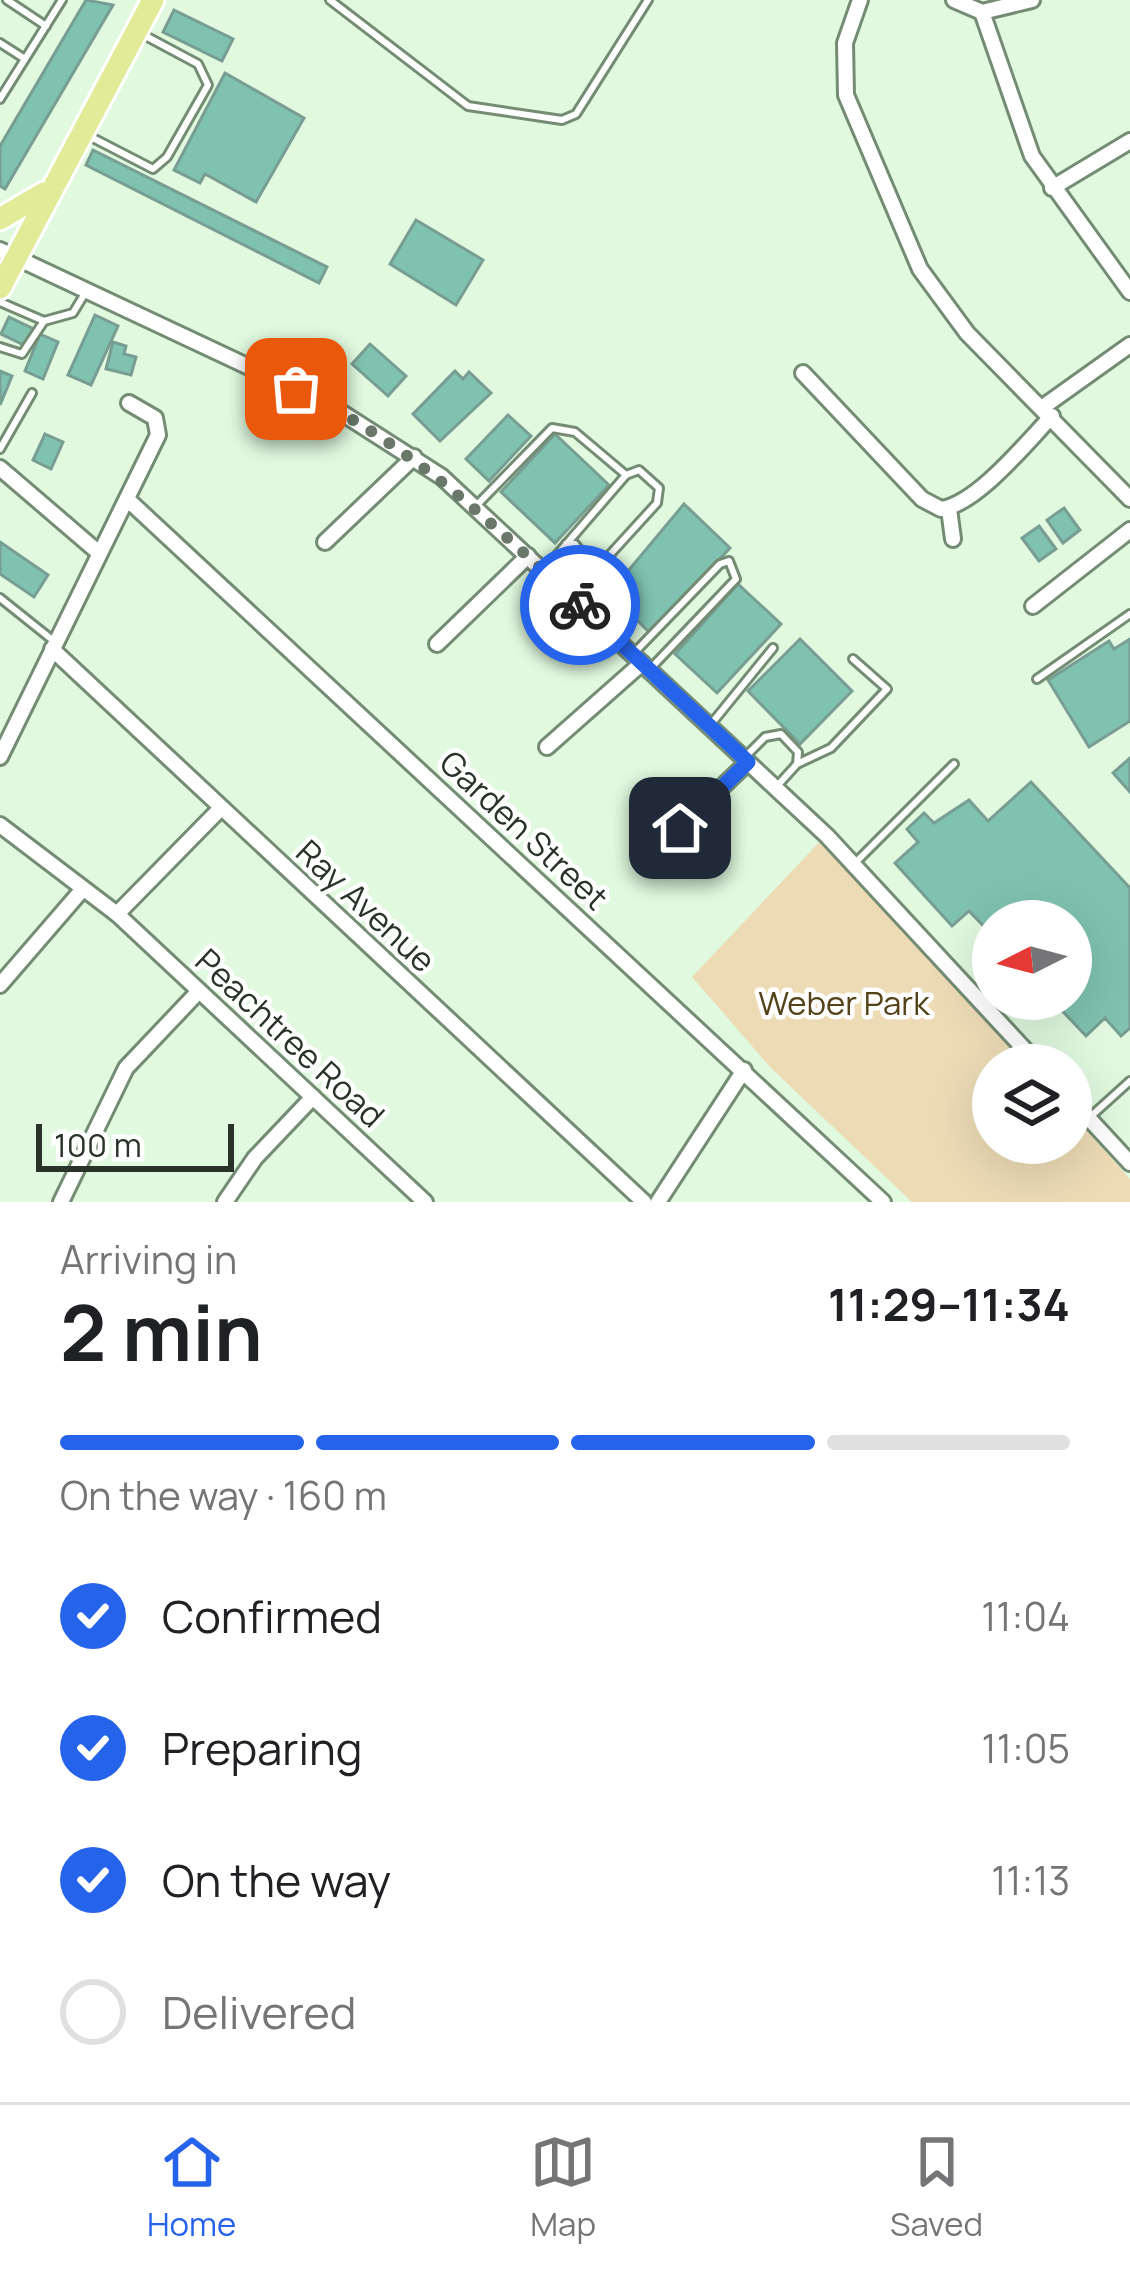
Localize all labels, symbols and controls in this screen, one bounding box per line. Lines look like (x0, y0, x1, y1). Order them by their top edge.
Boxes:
pin (245, 338, 347, 440)
icon: bag (263, 356, 329, 422)
courier (520, 545, 640, 665)
icon: bike (547, 572, 613, 638)
street label: Garden Street (431, 740, 618, 919)
pin (629, 777, 731, 879)
icon: home (647, 795, 713, 861)
street label: Ray Avenue (287, 829, 446, 982)
north arrow (972, 900, 1092, 1020)
map controls (972, 900, 1092, 1164)
street label: Peachtree Road (186, 938, 395, 1137)
park label: Weber Park (758, 980, 931, 1025)
button: layers (972, 1044, 1092, 1164)
scale bar (36, 1118, 234, 1171)
text: 100 m (54, 1122, 142, 1167)
text: Arriving in (60, 1232, 237, 1286)
text: 11:29–11:34 (828, 1273, 1070, 1335)
text: 2 min (60, 1278, 263, 1384)
text: On the way · 160 m (60, 1468, 387, 1522)
icon: check (60, 1583, 126, 1649)
text: Confirmed (162, 1585, 382, 1647)
text: 11:04 (981, 1589, 1070, 1643)
icon: check (60, 1715, 126, 1781)
text: Preparing (162, 1717, 362, 1779)
text: 11:05 (982, 1721, 1070, 1775)
icon: check (60, 1847, 126, 1913)
text: On the way (162, 1849, 391, 1911)
text: 11:13 (991, 1853, 1070, 1907)
text: Delivered (162, 1981, 357, 2043)
tab: Home (147, 2129, 236, 2246)
tab: Map (530, 2129, 596, 2246)
tab: Saved (890, 2129, 983, 2246)

